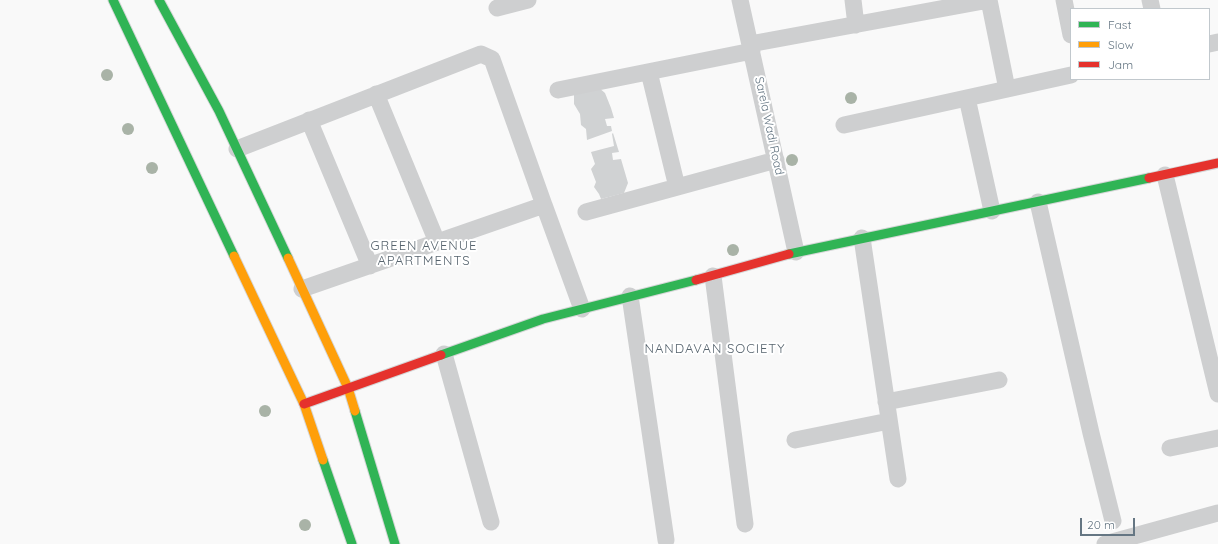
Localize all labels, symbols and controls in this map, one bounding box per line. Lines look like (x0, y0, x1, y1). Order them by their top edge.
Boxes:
legend (1070, 8, 1210, 80)
text: Fast (1108, 17, 1132, 32)
text: Slow (1108, 37, 1134, 52)
text: Jam (1108, 57, 1133, 72)
street label: Sarela Wadi Road (752, 76, 786, 176)
district label: GREEN AVENUE APARTMENTS (371, 238, 477, 269)
district label: NANDAVAN SOCIETY (644, 341, 786, 357)
scale bar (1082, 510, 1137, 536)
text: 20 m (1087, 517, 1115, 532)

